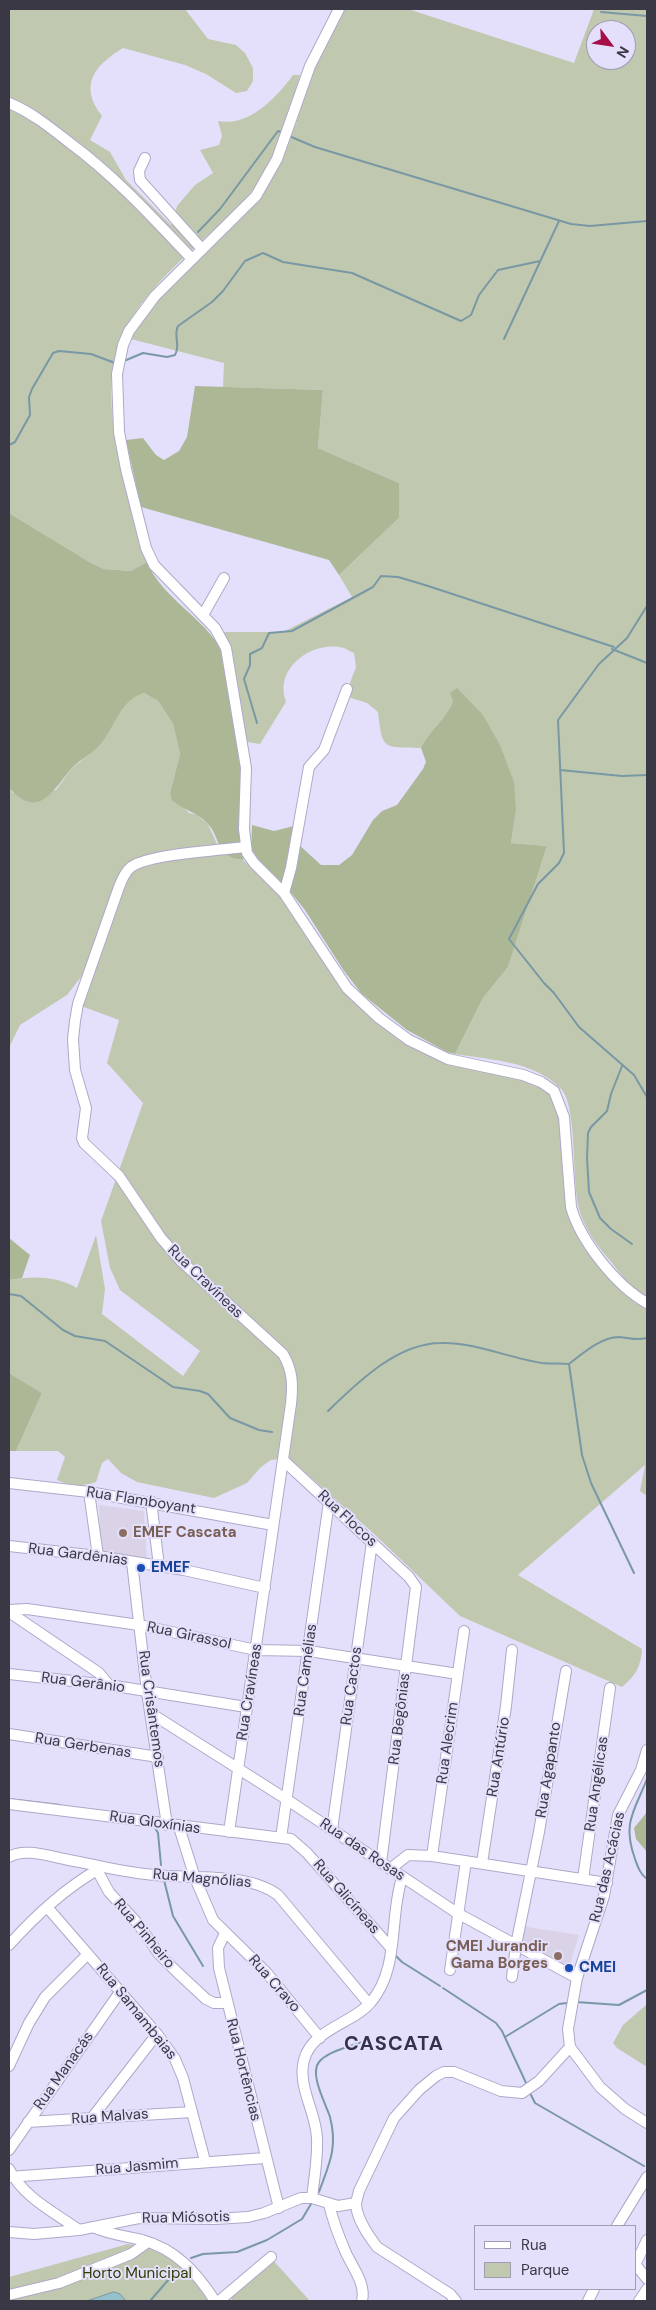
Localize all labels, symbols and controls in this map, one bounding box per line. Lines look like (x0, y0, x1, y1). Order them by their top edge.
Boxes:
north arrow (586, 20, 636, 70)
text: N (613, 43, 633, 61)
street label: Rua Cravíneas (164, 1242, 246, 1322)
street label: Rua Flamboyant (85, 1483, 197, 1519)
street label: Rua Flocos (313, 1487, 381, 1551)
place label: EMEF Cascata (133, 1524, 237, 1542)
marker: EMEF Cascata (117, 1527, 129, 1539)
street label: Rua Gardênias (27, 1540, 129, 1570)
place label: EMEF (151, 1559, 190, 1577)
marker: EMEF (135, 1562, 147, 1574)
street label: Rua Girassol (145, 1618, 233, 1654)
street label: Rua Camélias (291, 1623, 321, 1717)
street label: Rua Cravíneas (233, 1642, 267, 1742)
street label: Rua Cactos (338, 1646, 366, 1726)
street label: Rua Crisântemos (134, 1649, 168, 1769)
street label: Rua Gerânio (40, 1669, 126, 1697)
street label: Rua Begônias (385, 1672, 415, 1766)
street label: Rua Alecrim (433, 1701, 463, 1785)
street label: Rua Antúrio (484, 1716, 514, 1798)
street label: Rua Agapanto (533, 1721, 565, 1819)
street label: Rua Gerbenas (34, 1729, 132, 1763)
street label: Rua Angélicas (581, 1735, 613, 1833)
street label: Rua Gloxínias (108, 1808, 202, 1838)
street label: Rua das Acácias (587, 1810, 629, 1924)
street label: Rua das Rosas (316, 1815, 408, 1885)
street label: Rua Glicíneas (309, 1856, 383, 1938)
street label: Rua Magnólias (152, 1866, 252, 1892)
street label: Rua Pinheiro (110, 1895, 178, 1973)
place label: CMEI Jurandir Gama Borges (446, 1938, 548, 1973)
marker: CMEI Jurandir Gama Borges (552, 1950, 564, 1962)
street label: Rua Cravo (244, 1952, 304, 2016)
place label: CMEI (579, 1959, 616, 1977)
street label: Rua Samambaias (92, 1960, 180, 2064)
marker: CMEI (563, 1962, 575, 1974)
street label: Rua Hortências (222, 2017, 264, 2123)
street label: Rua Manacás (30, 2028, 98, 2114)
district label: CASCATA (343, 2033, 445, 2057)
street label: Rua Malvas (71, 2105, 149, 2129)
street label: Rua Jasmim (95, 2154, 179, 2180)
street label: Rua Miósotis (142, 2208, 230, 2228)
legend (473, 2225, 636, 2290)
text: Rua (521, 2235, 547, 2255)
text: Parque (521, 2260, 569, 2280)
park label: Horto Municipal (82, 2265, 192, 2283)

